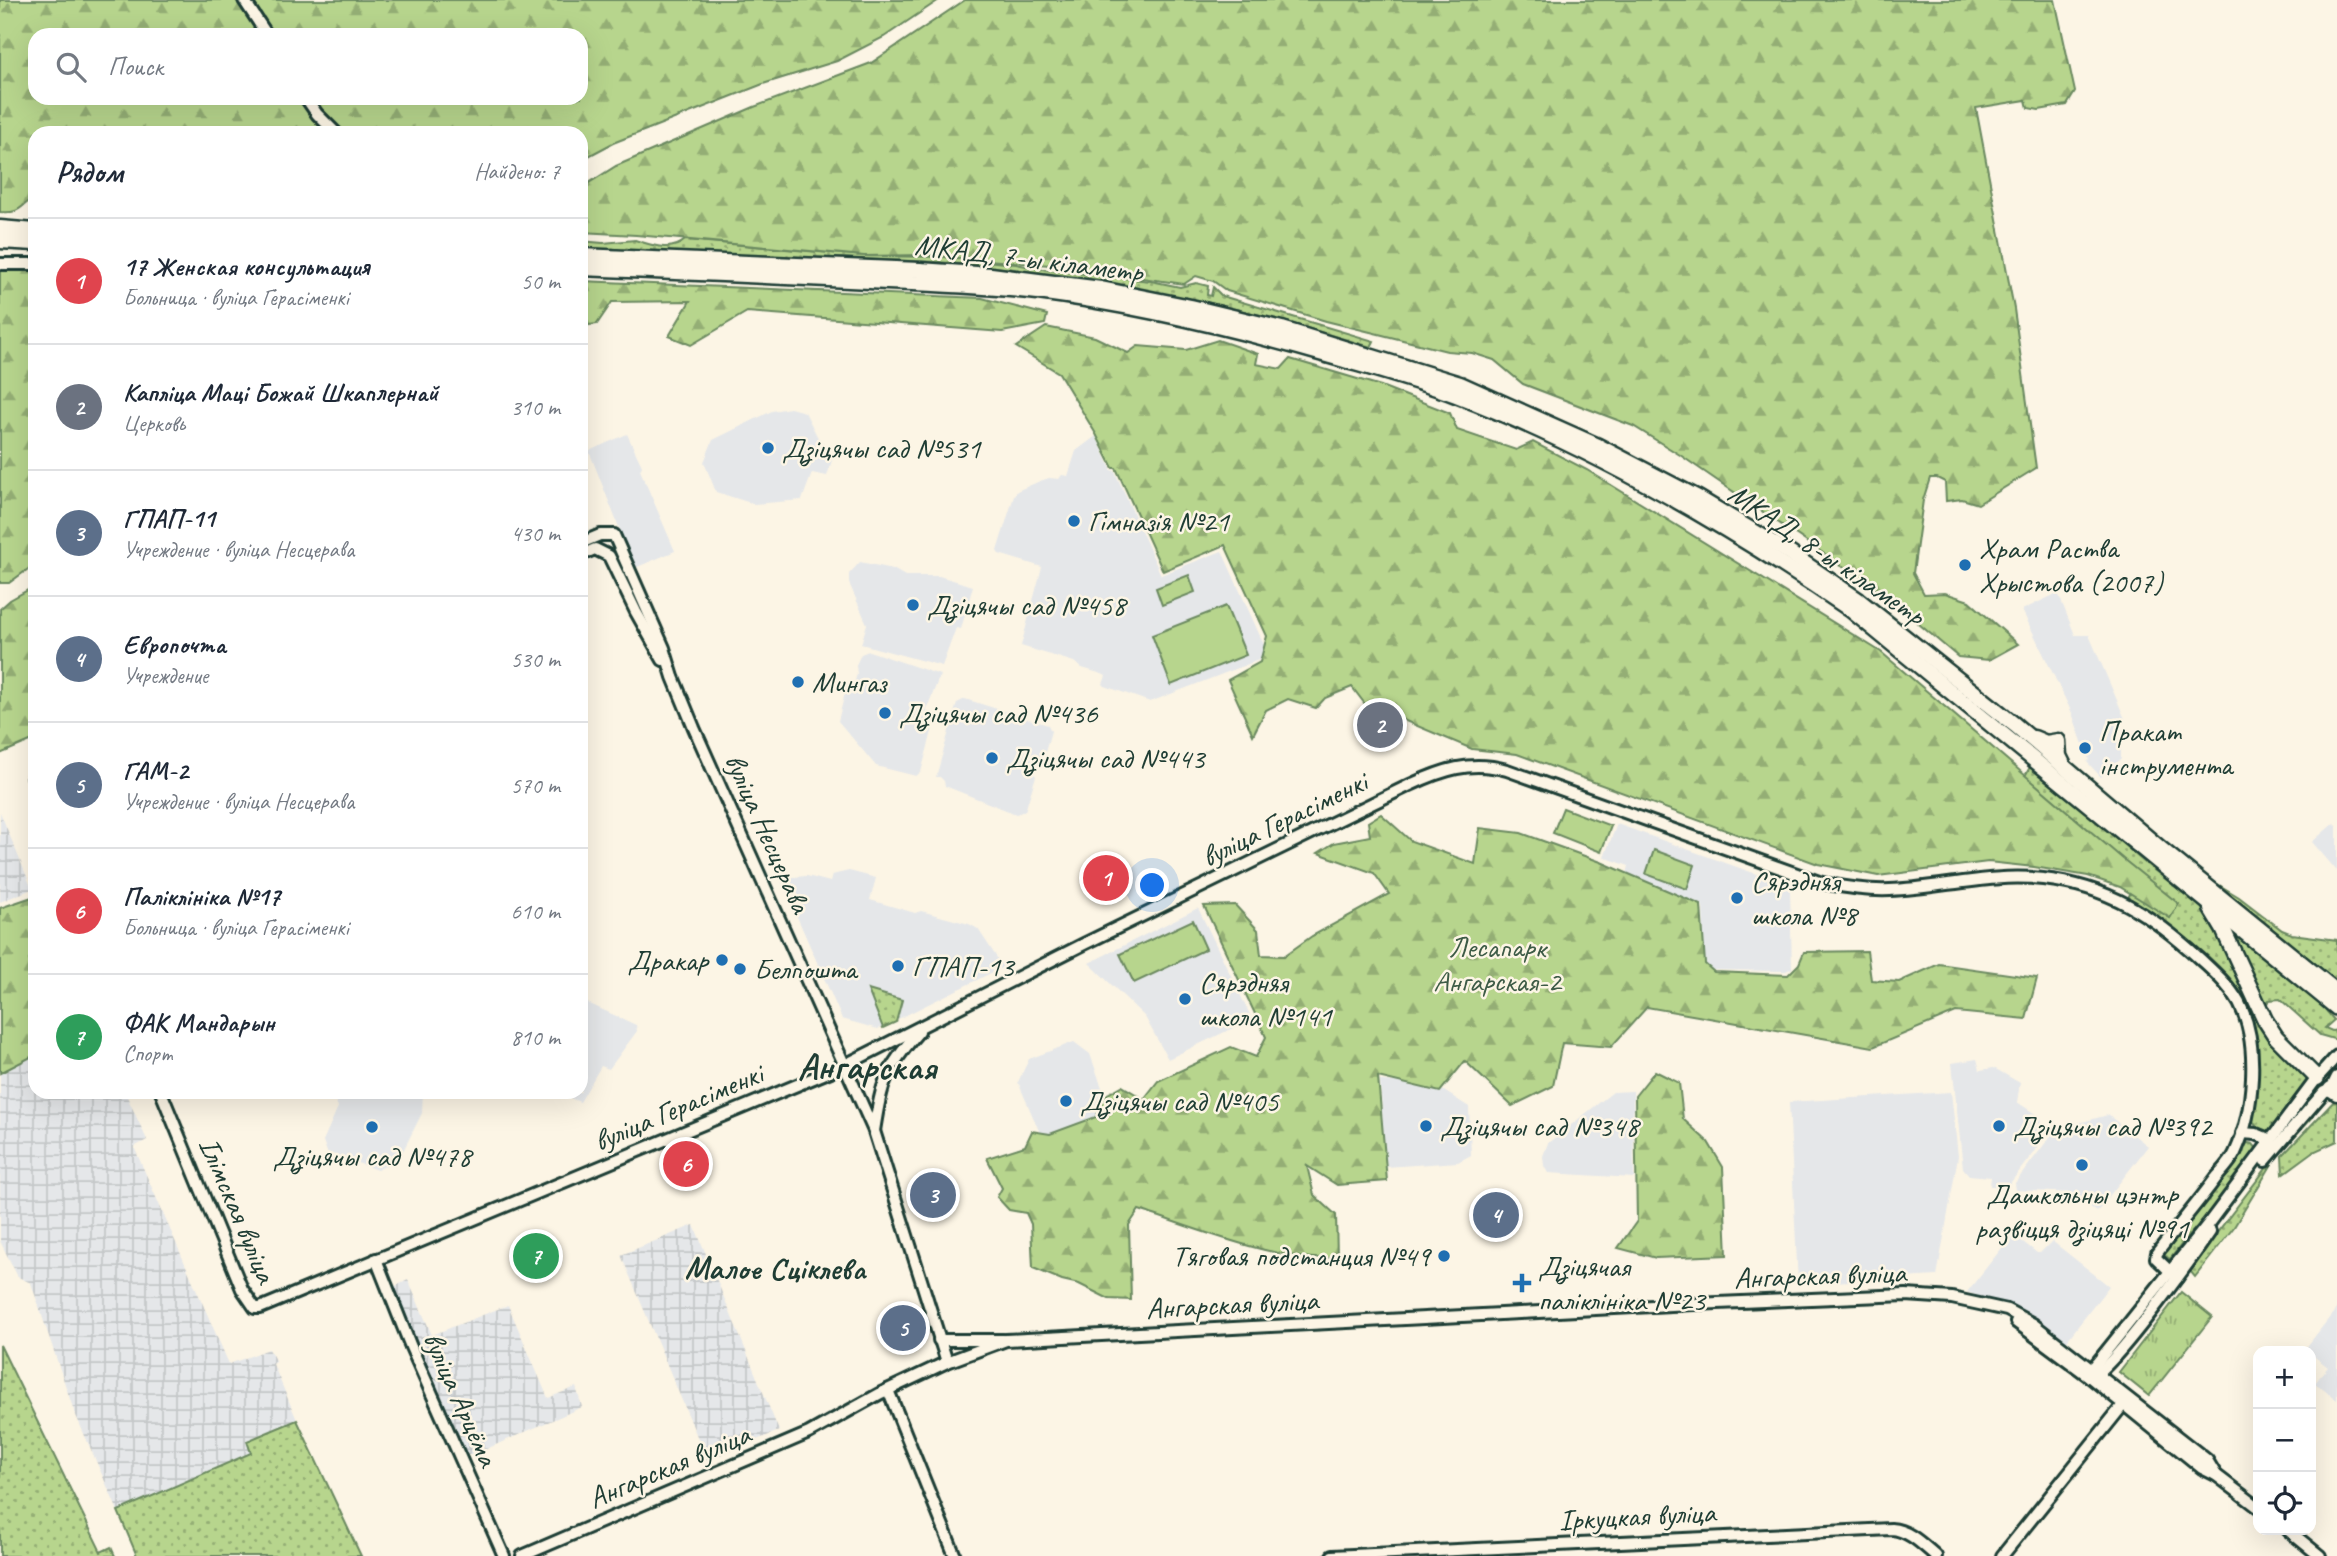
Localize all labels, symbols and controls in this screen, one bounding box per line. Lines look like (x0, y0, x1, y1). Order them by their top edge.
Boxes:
search box (28, 28, 588, 105)
icon: search (52, 48, 90, 86)
text: Поиск (108, 50, 163, 83)
text: Рядом (56, 153, 123, 191)
text: Найдено: 7 (474, 157, 560, 186)
street label: МКАД, 7-ы кіламетр (913, 225, 1147, 291)
text: 17 Женская консультация (123, 250, 370, 283)
text: 1 (74, 267, 84, 296)
text: 50 m (521, 267, 560, 296)
text: Больница · вуліца Герасіменкі (123, 283, 349, 312)
text: Капліца Маці Божай Шкаплернай (123, 376, 438, 409)
text: 2 (74, 393, 84, 422)
text: 310 m (511, 393, 560, 422)
text: Церковь (123, 409, 185, 438)
place label: Дзіцячы сад №531 (782, 429, 982, 467)
marker: Дзіцячы сад №531 (760, 440, 776, 456)
street label: МКАД, 8-ы кіламетр (1721, 474, 1934, 635)
text: ГПАП-11 (123, 502, 215, 535)
place label: Гімназія №21 (1088, 502, 1231, 540)
marker: Гімназія №21 (1066, 513, 1082, 529)
text: 3 (74, 519, 84, 548)
text: 430 m (511, 519, 560, 548)
place label: Храм Раства Хрыстова (2007) (1979, 529, 2165, 601)
text: Учреждение · вуліца Несцерава (123, 535, 354, 564)
marker: Храм Раства Хрыстова (2007) (1957, 557, 1973, 573)
place label: Дзіцячы сад №458 (927, 586, 1128, 624)
marker: Дзіцячы сад №458 (905, 597, 921, 613)
text: Европочта (123, 628, 226, 661)
text: 4 (74, 645, 84, 674)
text: 530 m (511, 645, 560, 674)
text: Учреждение (123, 661, 208, 690)
place label: Мингаз (812, 663, 888, 701)
marker: Мингаз (790, 674, 806, 690)
place label: Дзіцячы сад №436 (899, 694, 1099, 732)
pin: 2 (1357, 699, 1403, 751)
marker: Дзіцячы сад №436 (877, 705, 893, 721)
place label: Пракат інструмента (2099, 712, 2235, 784)
place label: Дзіцячы сад №443 (1006, 739, 1207, 777)
marker: Пракат інструмента (2077, 740, 2093, 756)
street label: вуліца Несцерава (716, 747, 821, 920)
marker: Дзіцячы сад №443 (984, 750, 1000, 766)
text: ГАМ-2 (123, 754, 188, 787)
street label: вуліца Герасіменкі (1195, 761, 1376, 876)
text: 5 (74, 771, 84, 800)
text: 570 m (511, 771, 560, 800)
text: Учреждение · вуліца Несцерава (123, 787, 354, 816)
pin: 1 (1083, 852, 1129, 904)
place label: Сярэдняя школа №8 (1751, 862, 1859, 934)
your location (1135, 868, 1169, 902)
text: Паліклініка №17 (123, 880, 280, 913)
marker: Сярэдняя школа №8 (1729, 890, 1745, 906)
text: 6 (74, 897, 84, 926)
text: 610 m (511, 897, 560, 926)
text: Больница · вуліца Герасіменкі (123, 913, 349, 942)
park label: Лесапарк Ангарская-2 (1433, 928, 1563, 1000)
place label: Дракар (628, 941, 710, 979)
place label: ГПАП-13 (912, 947, 1016, 985)
place label: Белпошта (754, 950, 859, 988)
marker: Дракар (714, 952, 730, 968)
marker: ГПАП-13 (890, 958, 906, 974)
marker: Белпошта (732, 961, 748, 977)
place label: Сярэдняя школа №141 (1199, 963, 1333, 1035)
marker: Сярэдняя школа №141 (1177, 991, 1193, 1007)
text: ФАК Мандарын (123, 1006, 275, 1039)
text: 7 (74, 1023, 84, 1052)
text: 810 m (511, 1023, 560, 1052)
text: Спорт (123, 1039, 173, 1068)
district label: Ангарская (798, 1043, 939, 1090)
street label: вуліца Герасіменкі (588, 1053, 771, 1160)
place label: Дзіцячы сад №405 (1080, 1082, 1280, 1120)
marker: Дзіцячы сад №405 (1058, 1093, 1074, 1109)
place label: Дзіцячы сад №348 (1440, 1107, 1641, 1145)
place label: Дзіцячы сад №392 (2013, 1107, 2214, 1145)
marker: Дзіцячы сад №348 (1418, 1118, 1434, 1134)
marker: Дзіцячы сад №392 (1991, 1118, 2007, 1134)
marker: Дзіцячы сад №478 (364, 1119, 380, 1135)
street label: Ілімская вуліца (190, 1131, 286, 1290)
place label: Дзіцячы сад №478 (273, 1137, 474, 1175)
pin: 6 (663, 1138, 709, 1190)
marker: Дашкольны цэнтр развіцця дзіцяці №91 (2074, 1157, 2090, 1173)
pin: 3 (910, 1169, 956, 1221)
place label: Дашкольны цэнтр развіцця дзіцяці №91 (1975, 1175, 2190, 1247)
pin: 4 (1473, 1189, 1519, 1241)
pin: 7 (513, 1230, 559, 1282)
place label: Тяговая подстанция №49 (1172, 1237, 1432, 1275)
place label: Дзіцячая паліклініка №23 (1538, 1247, 1707, 1319)
district label: Малое Сціклева (685, 1248, 867, 1289)
marker: Тяговая подстанция №49 (1436, 1248, 1452, 1264)
street label: Ангарская вуліца (1733, 1253, 1909, 1297)
marker: Дзіцячая паліклініка №23 (1512, 1273, 1532, 1293)
street label: Ангарская вуліца (1145, 1280, 1321, 1327)
pin: 5 (880, 1302, 926, 1354)
street label: вуліца Арцёма (415, 1326, 508, 1474)
map controls (2253, 1346, 2316, 1535)
button: + (2253, 1346, 2316, 1409)
button: − (2253, 1409, 2316, 1472)
street label: Ангарская вуліца (582, 1414, 757, 1517)
button: locate (2253, 1472, 2316, 1535)
street label: Іркуцкая вуліца (1558, 1493, 1718, 1539)

